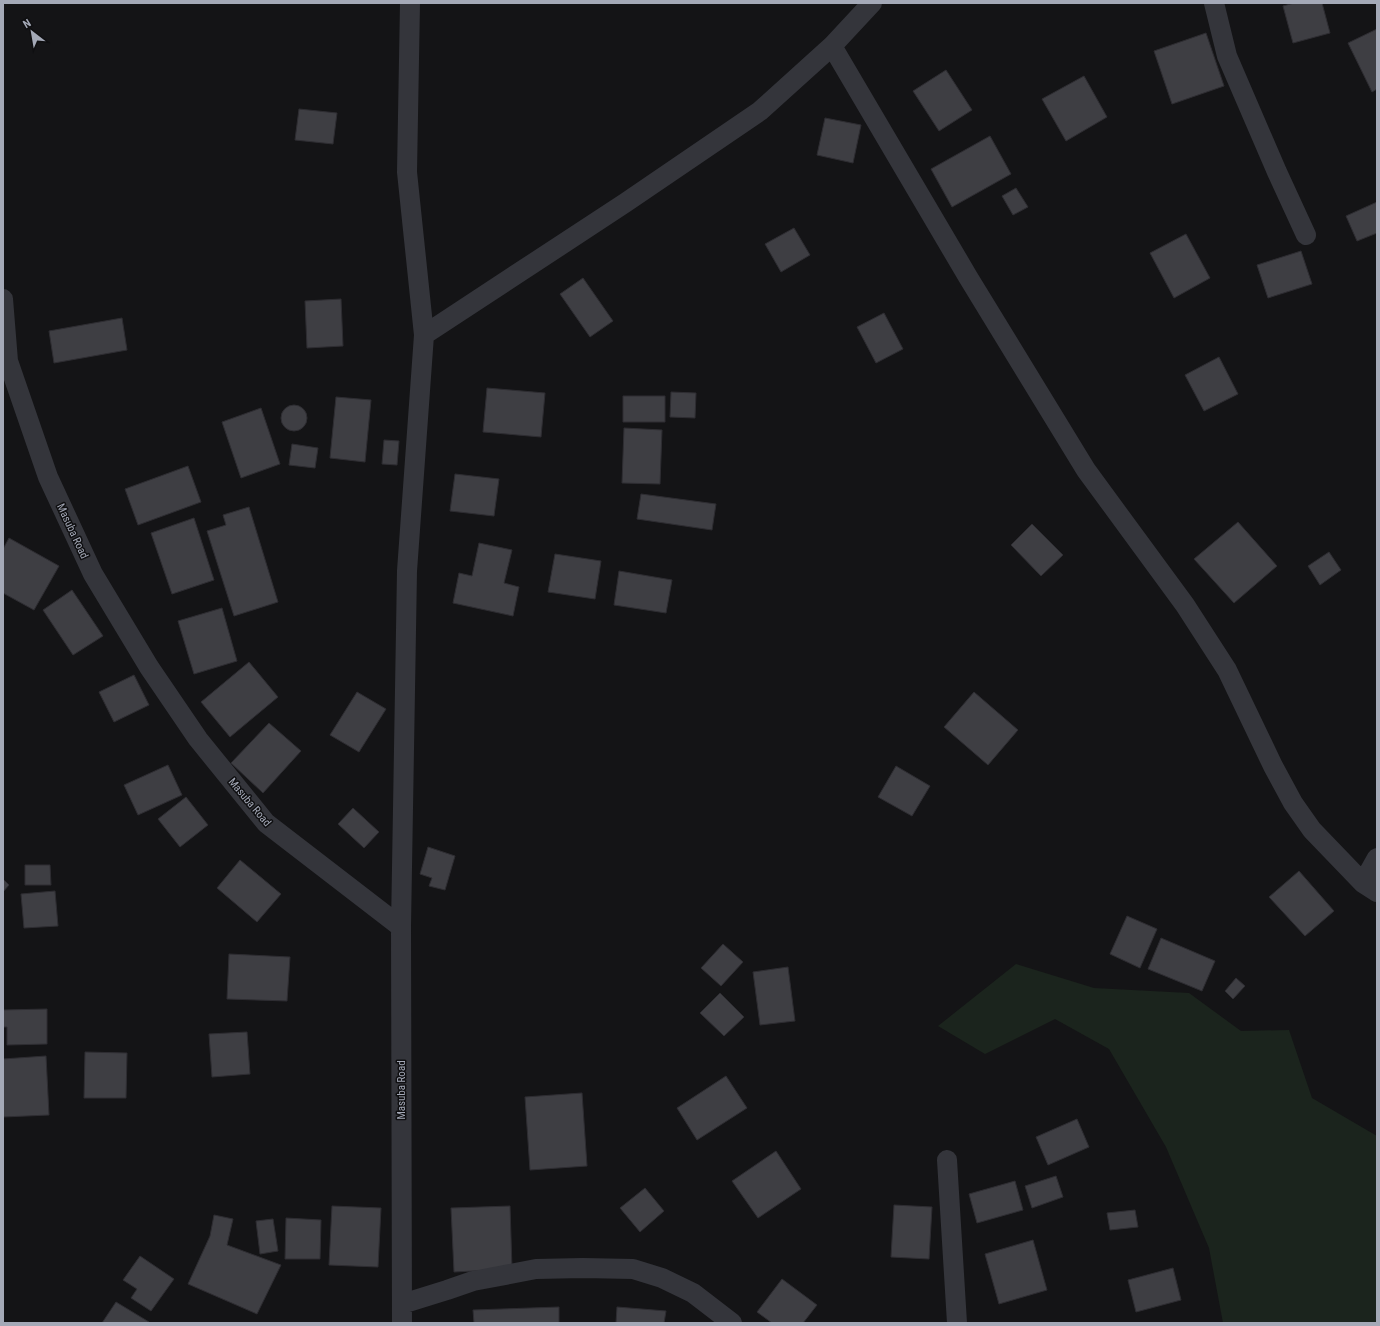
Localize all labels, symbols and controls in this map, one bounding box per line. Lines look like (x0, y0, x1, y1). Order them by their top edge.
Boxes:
north arrow (12, 12, 52, 52)
text: N (21, 16, 34, 31)
street label: Masuba Road (54, 502, 91, 561)
street label: Masuba Road (226, 775, 274, 829)
street label: Masuba Road (395, 1060, 408, 1120)

